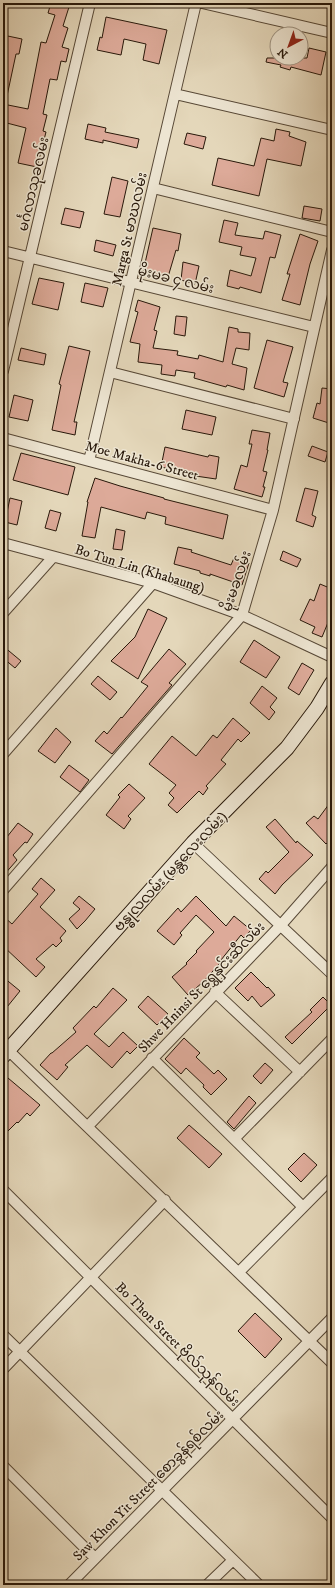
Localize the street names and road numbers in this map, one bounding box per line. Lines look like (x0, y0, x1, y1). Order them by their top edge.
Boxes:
street label: မင်္ဂလာသုခလမ်း (12, 135, 56, 234)
street label: Marga St မာဃလမ်း (106, 170, 152, 288)
street label: မိုးမခ ၄ လမ်း (135, 260, 216, 300)
street label: Moe Makha-6 Street (83, 437, 201, 485)
street label: Bo Tun Lin (Khabaung) (72, 541, 207, 597)
street label: မိုးမခလမ်း (216, 548, 258, 615)
street label: ဗန္ဓုလလမ်း (မန္တလေးလမ်း) (109, 806, 233, 937)
street label: Shwe Hninsi St ရွှေနှင်းဆီလမ်း (133, 917, 271, 1058)
street label: Bo Thon Street ဗိုလ်သုန်လမ်း (110, 1277, 245, 1412)
street label: Saw Khon Yit Street စောခွန်ရစ်လမ်း (68, 1405, 229, 1566)

